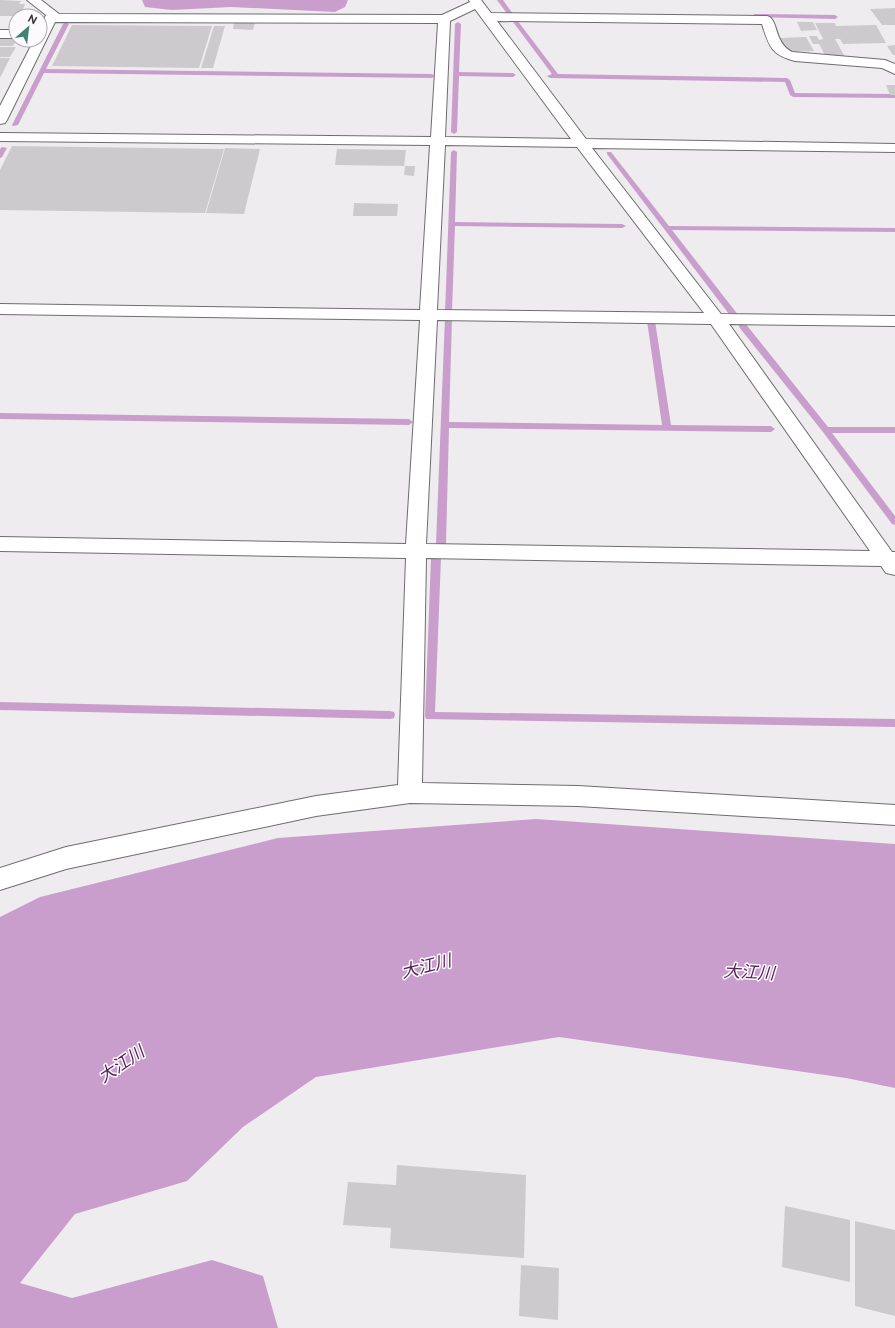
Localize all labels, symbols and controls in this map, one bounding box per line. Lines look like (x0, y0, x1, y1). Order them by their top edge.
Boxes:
north arrow (8, 8, 48, 48)
text: N (26, 12, 39, 27)
water label: 大江川 (399, 950, 455, 982)
water label: 大江川 (723, 961, 777, 983)
water label: 大江川 (94, 1040, 149, 1087)

